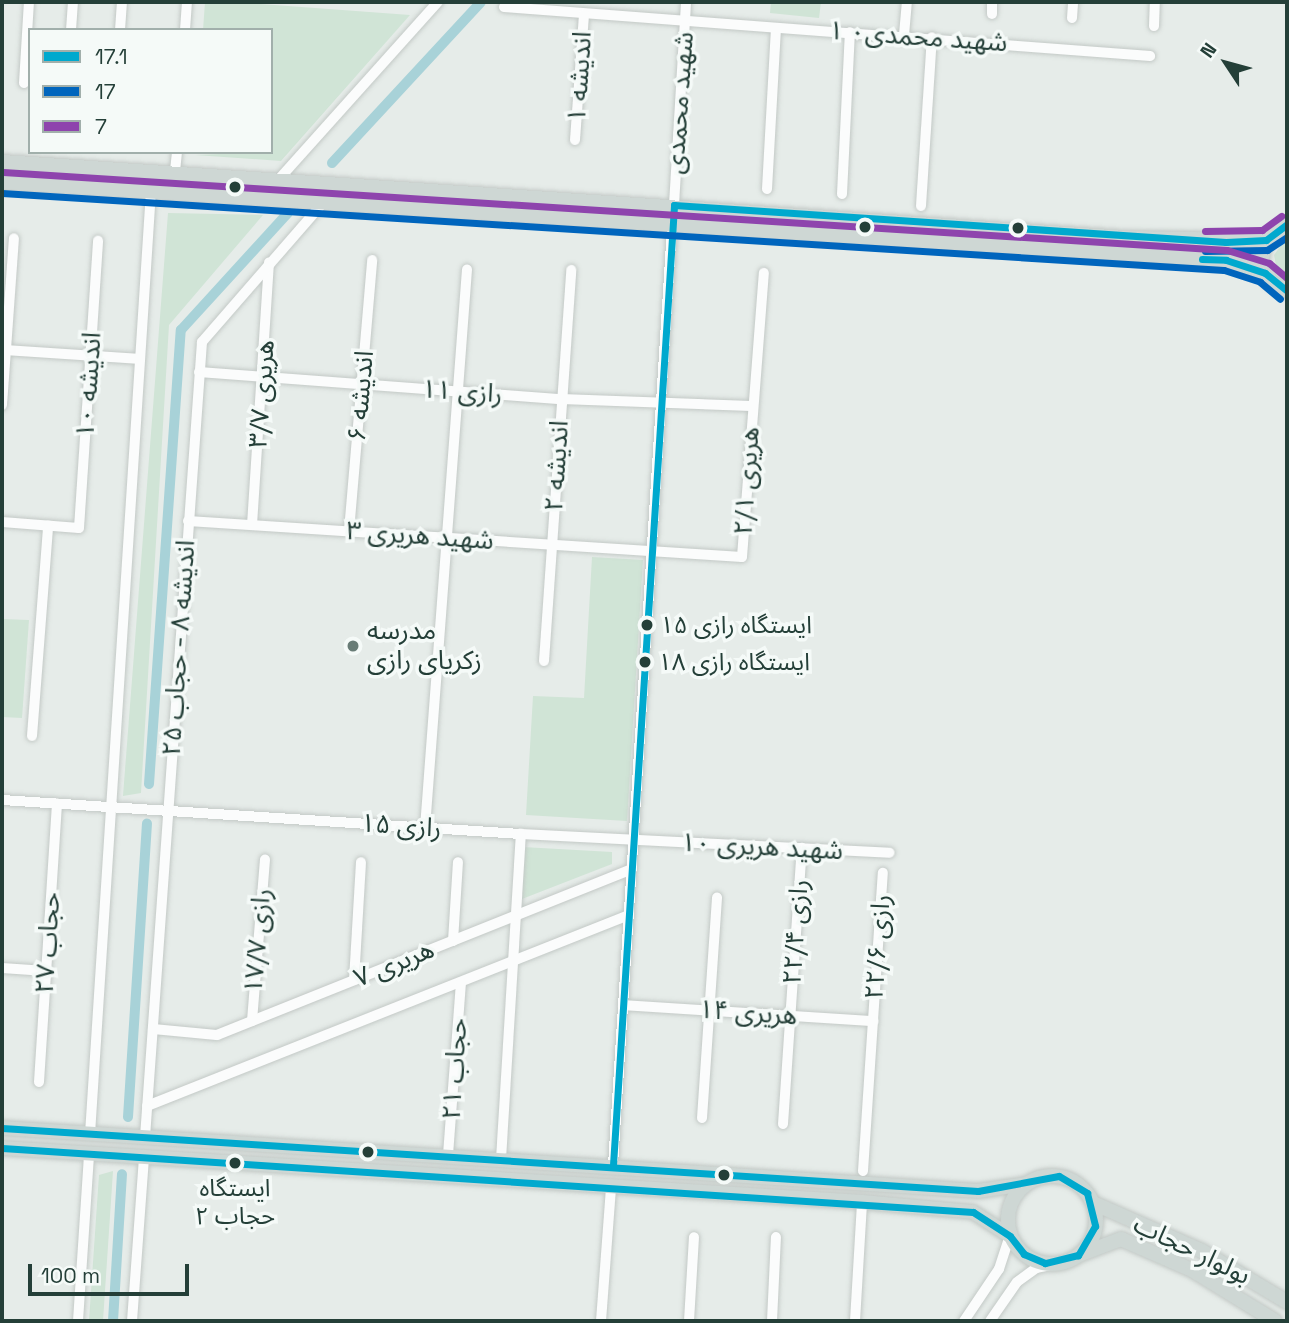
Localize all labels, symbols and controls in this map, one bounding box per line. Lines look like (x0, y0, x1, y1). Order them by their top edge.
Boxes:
street label: شهید محمدی۰ ۱ (828, 15, 1008, 59)
legend (28, 28, 273, 154)
north arrow (1191, 28, 1261, 98)
street label: اندیشه ۱ (561, 30, 599, 124)
street label: شهید محمدی (659, 31, 701, 175)
text: N (1195, 38, 1222, 63)
text: 17.1 (95, 43, 127, 70)
text: 17 (95, 78, 116, 105)
text: 7 (95, 113, 107, 140)
unlabelled marker (228, 180, 242, 194)
unlabelled marker (858, 220, 872, 234)
unlabelled marker (1011, 221, 1025, 235)
street label: اندیشه ۱۰ (70, 331, 108, 439)
street label: هریری ۳/۷ (243, 339, 281, 449)
street label: اندیشه ۶ (341, 349, 381, 443)
street label: رازی ۱۱ (421, 374, 503, 410)
street label: اندیشه ۲ (538, 419, 576, 513)
street label: هریری ۲/۱ (728, 426, 766, 536)
street label: شهید هریری ۳ (345, 515, 495, 557)
street label: اندیشه ۸ - حجاب ۲۵ (156, 538, 202, 758)
place label: ایستگاه رازی ۱۵ (660, 611, 812, 639)
place label: مدرسه زکریای رازی (367, 615, 482, 676)
marker: ایستگاه رازی ۱۵ (640, 618, 654, 632)
marker: مدرسه زکریای رازی (345, 638, 361, 654)
place label: ایستگاه رازی ۱۸ (658, 648, 810, 676)
marker: ایستگاه رازی ۱۸ (638, 655, 652, 669)
street label: رازی ۱۵ (360, 808, 442, 844)
street label: شهید هریری ۱۰ (680, 827, 844, 867)
street label: رازی ۲۲/۴ (777, 878, 815, 986)
street label: رازی ۱۷/۷ (238, 887, 278, 995)
street label: حجاب ۲۷ (29, 891, 67, 995)
street label: رازی ۲۲/۶ (859, 893, 897, 1001)
street label: هریری ۷ (349, 934, 439, 994)
street label: هریری ۱۴ (698, 994, 798, 1032)
street label: حجاب ۲۱ (436, 1017, 474, 1121)
unlabelled marker (361, 1145, 375, 1159)
marker: ایستگاه حجاب ۲ (228, 1156, 242, 1170)
unlabelled marker (717, 1168, 731, 1182)
place label: ایستگاه حجاب ۲ (195, 1174, 275, 1230)
street label: بولوار حجاب (1129, 1208, 1255, 1292)
scale bar (32, 1250, 192, 1294)
text: 100 m (41, 1262, 100, 1289)

